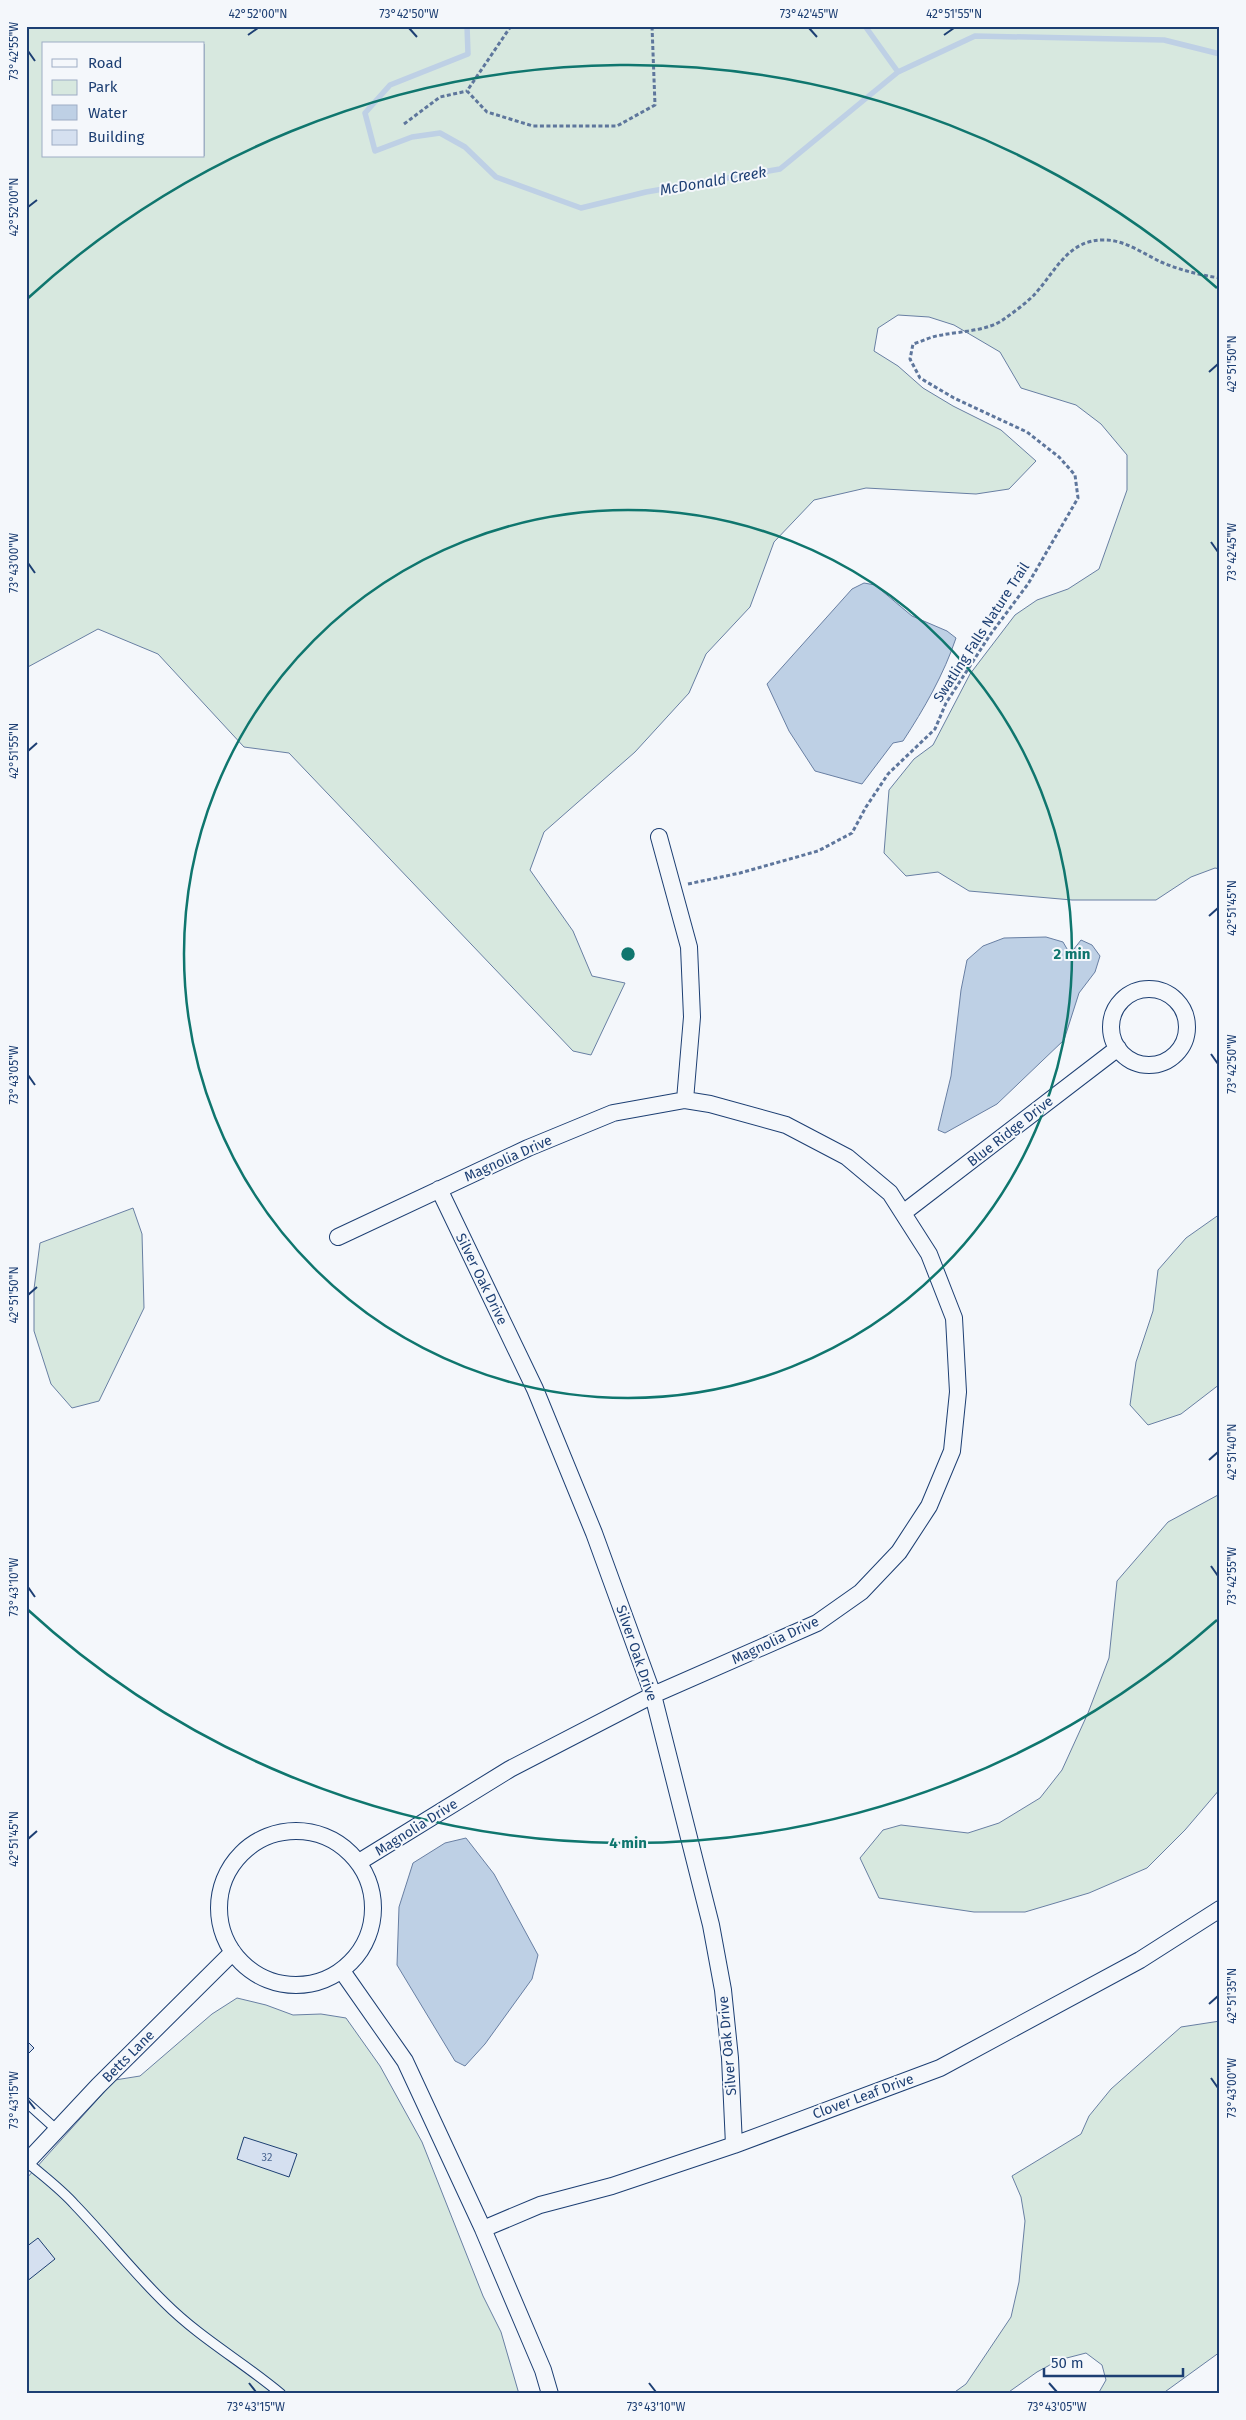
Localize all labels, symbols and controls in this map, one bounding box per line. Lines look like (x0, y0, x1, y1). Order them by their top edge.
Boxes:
text: 42°52'00"N (229, 7, 287, 21)
text: 73°42'50"W (379, 7, 439, 21)
text: 73°42'45"W (780, 7, 838, 21)
text: 42°51'55"N (926, 7, 982, 21)
text: 73°42'55"W (7, 22, 21, 80)
legend (42, 42, 205, 158)
text: Road (88, 54, 123, 72)
text: Park (88, 78, 118, 96)
text: Water (88, 104, 127, 122)
text: Building (88, 128, 144, 146)
water label: McDonald Creek (658, 163, 768, 199)
text: 42°52'00"N (7, 178, 21, 236)
text: 42°51'50"N (1225, 335, 1239, 393)
text: 73°42'45"W (1225, 523, 1239, 581)
text: 73°43'00"W (7, 533, 21, 593)
street label: Swatling Falls Nature Trail (930, 559, 1033, 705)
text: 42°51'55"N (7, 723, 21, 779)
text: 42°51'45"N (1225, 880, 1239, 936)
centre of rings (619, 945, 637, 963)
text: 2 min (1054, 945, 1090, 963)
text: 73°42'50"W (1225, 1034, 1239, 1094)
text: 73°43'05"W (7, 1045, 21, 1105)
street label: Blue Ridge Drive (964, 1093, 1057, 1170)
street label: Magnolia Drive (462, 1132, 555, 1185)
street label: Silver Oak Drive (452, 1231, 511, 1328)
text: 42°51'50"N (7, 1266, 21, 1324)
text: 42°51'40"N (1225, 1423, 1239, 1481)
text: 73°42'55"W (1225, 1547, 1239, 1605)
text: 73°43'10"W (7, 1558, 21, 1616)
street label: Silver Oak Drive (612, 1603, 661, 1703)
street label: Magnolia Drive (729, 1613, 822, 1668)
street label: Magnolia Drive (372, 1795, 461, 1860)
text: 42°51'45"N (7, 1811, 21, 1867)
text: 4 min (609, 1834, 647, 1852)
text: 42°51'35"N (1225, 1968, 1239, 2024)
street label: Silver Oak Drive (715, 1995, 740, 2097)
street label: Betts Lane (99, 2027, 158, 2086)
text: 73°43'00"W (1225, 2058, 1239, 2118)
street label: Clover Leaf Drive (810, 2070, 916, 2123)
text: 73°43'15"W (7, 2071, 21, 2129)
house number: 32 (262, 2151, 272, 2164)
scale bar (1044, 2345, 1182, 2377)
text: 50 m (1051, 2354, 1084, 2372)
text: 73°43'15"W (227, 2400, 285, 2414)
text: 73°43'10"W (627, 2400, 685, 2414)
text: 73°43'05"W (1027, 2400, 1087, 2414)

